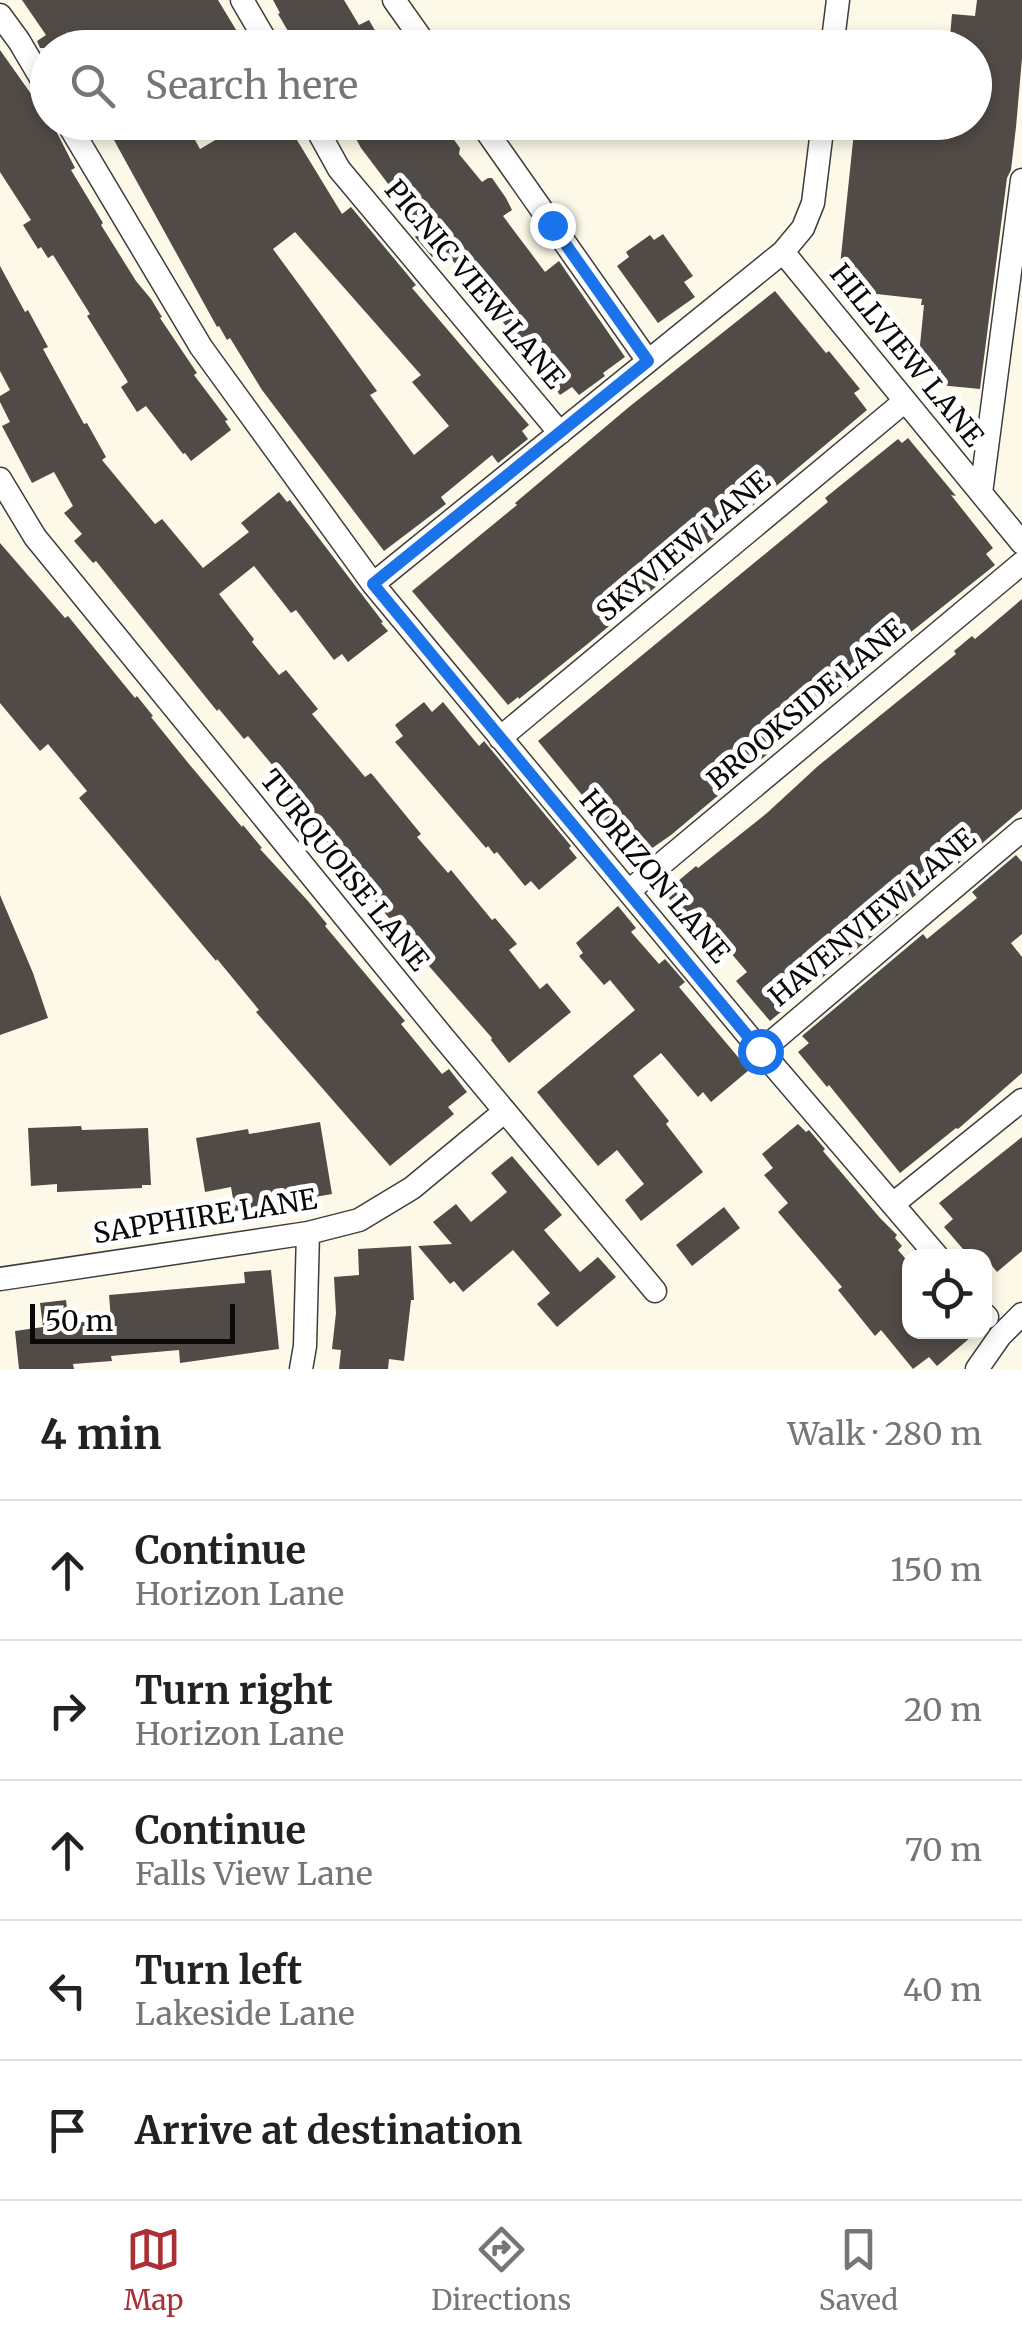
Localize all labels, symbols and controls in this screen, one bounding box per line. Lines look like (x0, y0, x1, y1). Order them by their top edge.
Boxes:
search box (30, 30, 992, 140)
icon: search (65, 58, 120, 113)
text: Search here (145, 62, 358, 109)
street label: PICNIC VIEW LANE (377, 172, 573, 396)
route end (530, 203, 576, 249)
street label: HILLVIEW LANE (822, 256, 992, 454)
street label: SKYVIEW LANE (589, 463, 778, 629)
street label: BROOKSIDE LANE (700, 611, 913, 797)
street label: TURQUOISE LANE (253, 762, 437, 978)
street label: HORIZON LANE (572, 782, 738, 970)
street label: HAVENVIEW LANE (761, 820, 983, 1014)
route start (738, 1029, 784, 1075)
street label: SAPPHIRE LANE (91, 1181, 320, 1251)
map controls (902, 1249, 992, 1339)
button: locate (902, 1249, 992, 1339)
scale bar (30, 1299, 235, 1344)
text: 50 m (45, 1303, 113, 1339)
text: 4 min (40, 1408, 162, 1460)
text: Walk · 280 m (787, 1414, 982, 1454)
text: Continue (135, 1527, 306, 1574)
icon: ahead (40, 1543, 95, 1598)
text: 150 m (890, 1550, 982, 1590)
text: Horizon Lane (135, 1574, 344, 1614)
text: Turn right (135, 1667, 333, 1714)
icon: right (40, 1683, 95, 1738)
text: 20 m (904, 1690, 982, 1730)
text: Horizon Lane (135, 1714, 344, 1754)
text: Continue (135, 1807, 306, 1854)
icon: ahead (40, 1823, 95, 1878)
text: 70 m (905, 1830, 982, 1870)
text: Falls View Lane (135, 1854, 373, 1894)
text: Turn left (135, 1947, 302, 1994)
icon: left (40, 1963, 95, 2018)
text: 40 m (903, 1970, 982, 2010)
text: Lakeside Lane (135, 1994, 355, 2034)
icon: arrive (40, 2103, 95, 2158)
text: Arrive at destination (135, 2107, 522, 2154)
tab: Map (124, 2222, 184, 2318)
tab: Directions (431, 2222, 571, 2318)
tab: Saved (819, 2222, 898, 2318)

